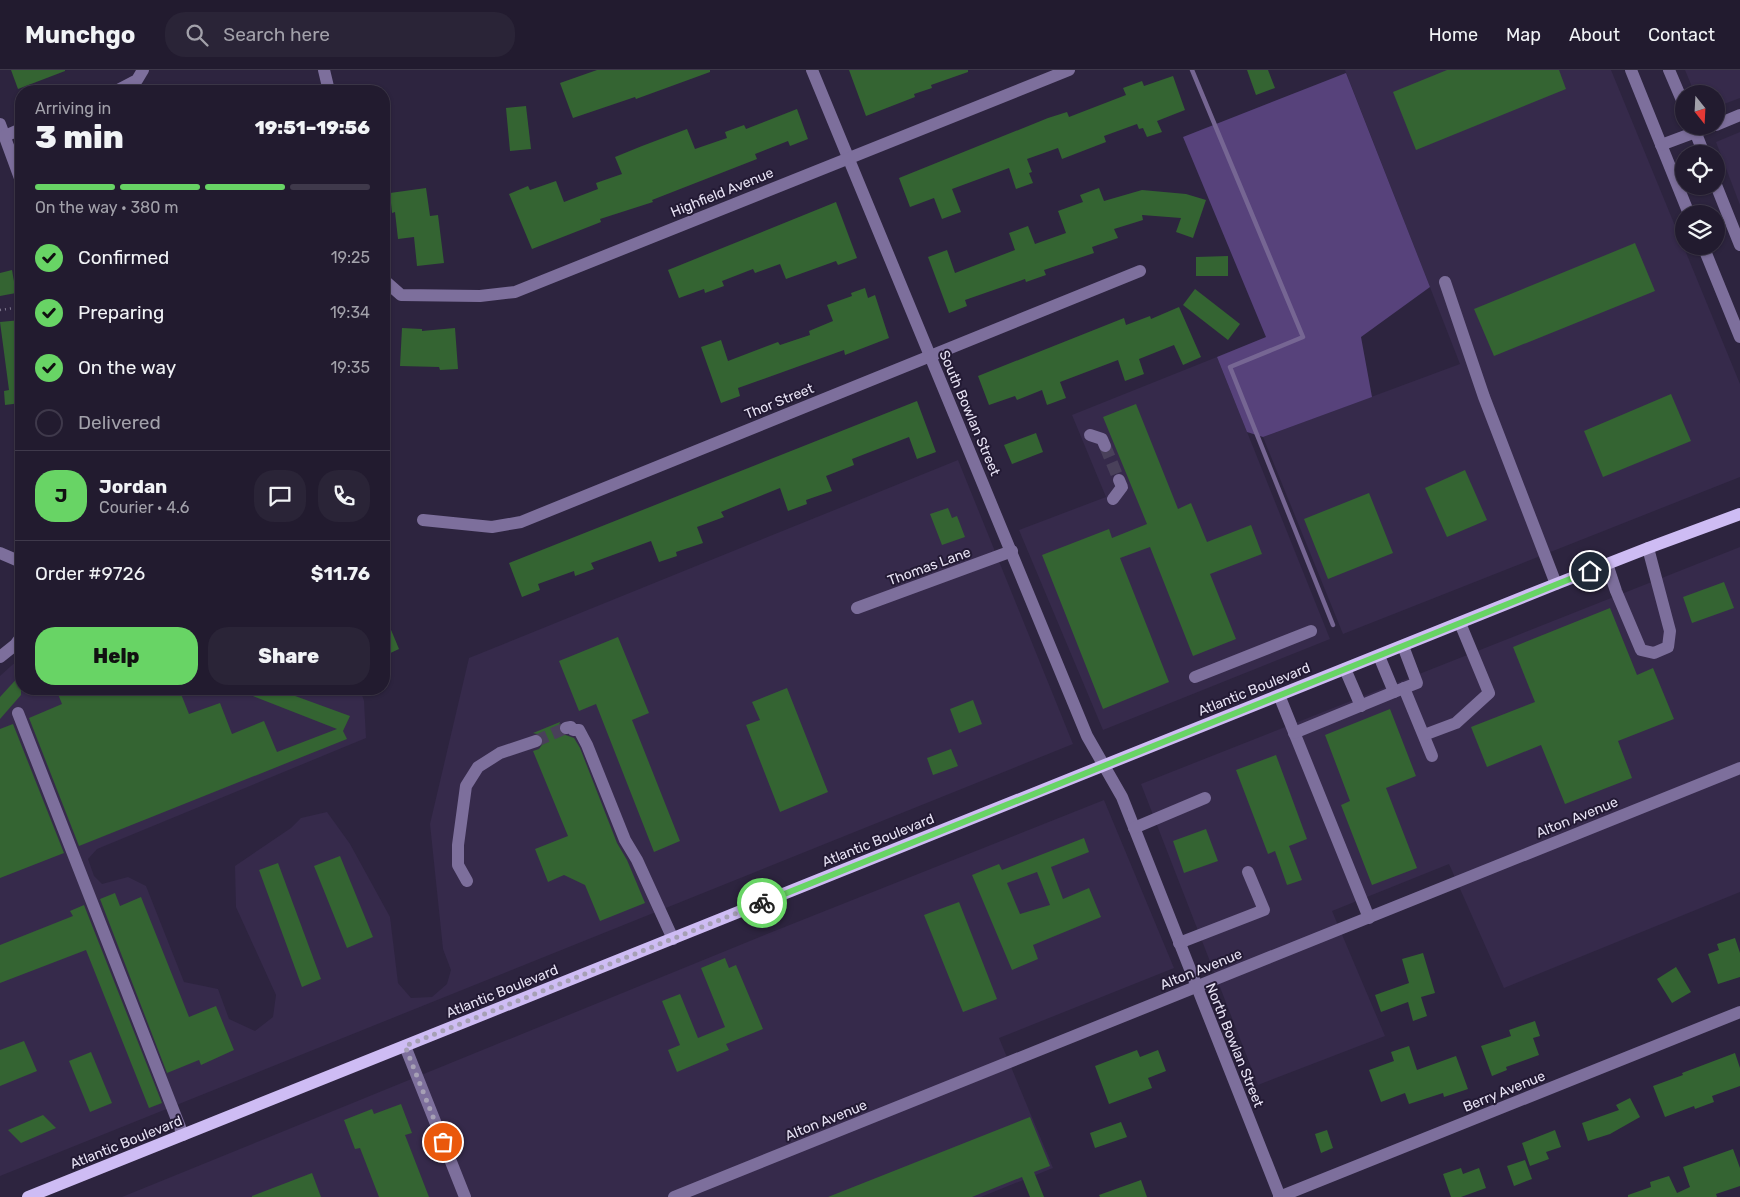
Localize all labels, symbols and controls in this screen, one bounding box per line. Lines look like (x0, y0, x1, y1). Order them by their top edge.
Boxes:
search box (165, 12, 515, 57)
text: Munchgo (25, 21, 135, 49)
icon: search (183, 21, 211, 49)
text: Search here (223, 23, 330, 46)
text: Home (1429, 24, 1478, 46)
text: Map (1506, 24, 1541, 46)
text: About (1569, 24, 1620, 46)
text: Contact (1648, 24, 1715, 46)
north arrow (1675, 85, 1725, 135)
map controls (1675, 85, 1725, 255)
text: Arriving in (35, 99, 111, 118)
text: 19:51–19:56 (255, 116, 370, 139)
text: 3 min (35, 118, 124, 156)
button: locate (1675, 145, 1725, 195)
street label: Highfield Avenue (668, 164, 776, 221)
text: On the way · 380 m (35, 198, 179, 217)
button: layers (1675, 205, 1725, 255)
icon: check (35, 244, 63, 272)
text: Confirmed (78, 246, 169, 269)
text: 19:25 (331, 248, 370, 267)
icon: check (35, 299, 63, 327)
text: Preparing (78, 301, 164, 324)
text: 19:34 (330, 303, 370, 322)
street label: South Bowlan Street (935, 348, 1004, 479)
icon: check (35, 354, 63, 382)
text: On the way (78, 356, 176, 379)
text: 19:35 (330, 358, 370, 377)
street label: Thor Street (742, 380, 817, 423)
text: Delivered (78, 411, 161, 434)
button: chat (254, 470, 306, 522)
button: phone (318, 470, 370, 522)
text: Jordan (99, 475, 167, 498)
text: J (55, 484, 67, 507)
text: Courier · 4.6 (99, 498, 189, 517)
street label: Thomas Lane (885, 544, 973, 589)
pin (1569, 550, 1611, 592)
icon: home (1576, 557, 1604, 585)
text: Order #9726 (35, 562, 145, 585)
text: $11.76 (311, 562, 370, 585)
button: Help (35, 627, 198, 685)
button: Share (208, 627, 370, 685)
street label: Atlantic Boulevard (1196, 659, 1313, 720)
street label: Alton Avenue (1534, 793, 1621, 842)
street label: Atlantic Boulevard (820, 810, 937, 871)
courier (737, 878, 787, 928)
icon: bike (748, 889, 776, 917)
street label: Alton Avenue (1158, 945, 1245, 994)
street label: Atlantic Boulevard (444, 961, 561, 1022)
street label: North Bowlan Street (1202, 981, 1267, 1110)
street label: Berry Avenue (1461, 1067, 1548, 1116)
street label: Alton Avenue (783, 1096, 870, 1145)
street label: Atlantic Boulevard (68, 1112, 185, 1173)
pin (422, 1121, 464, 1163)
icon: bag (429, 1128, 457, 1156)

